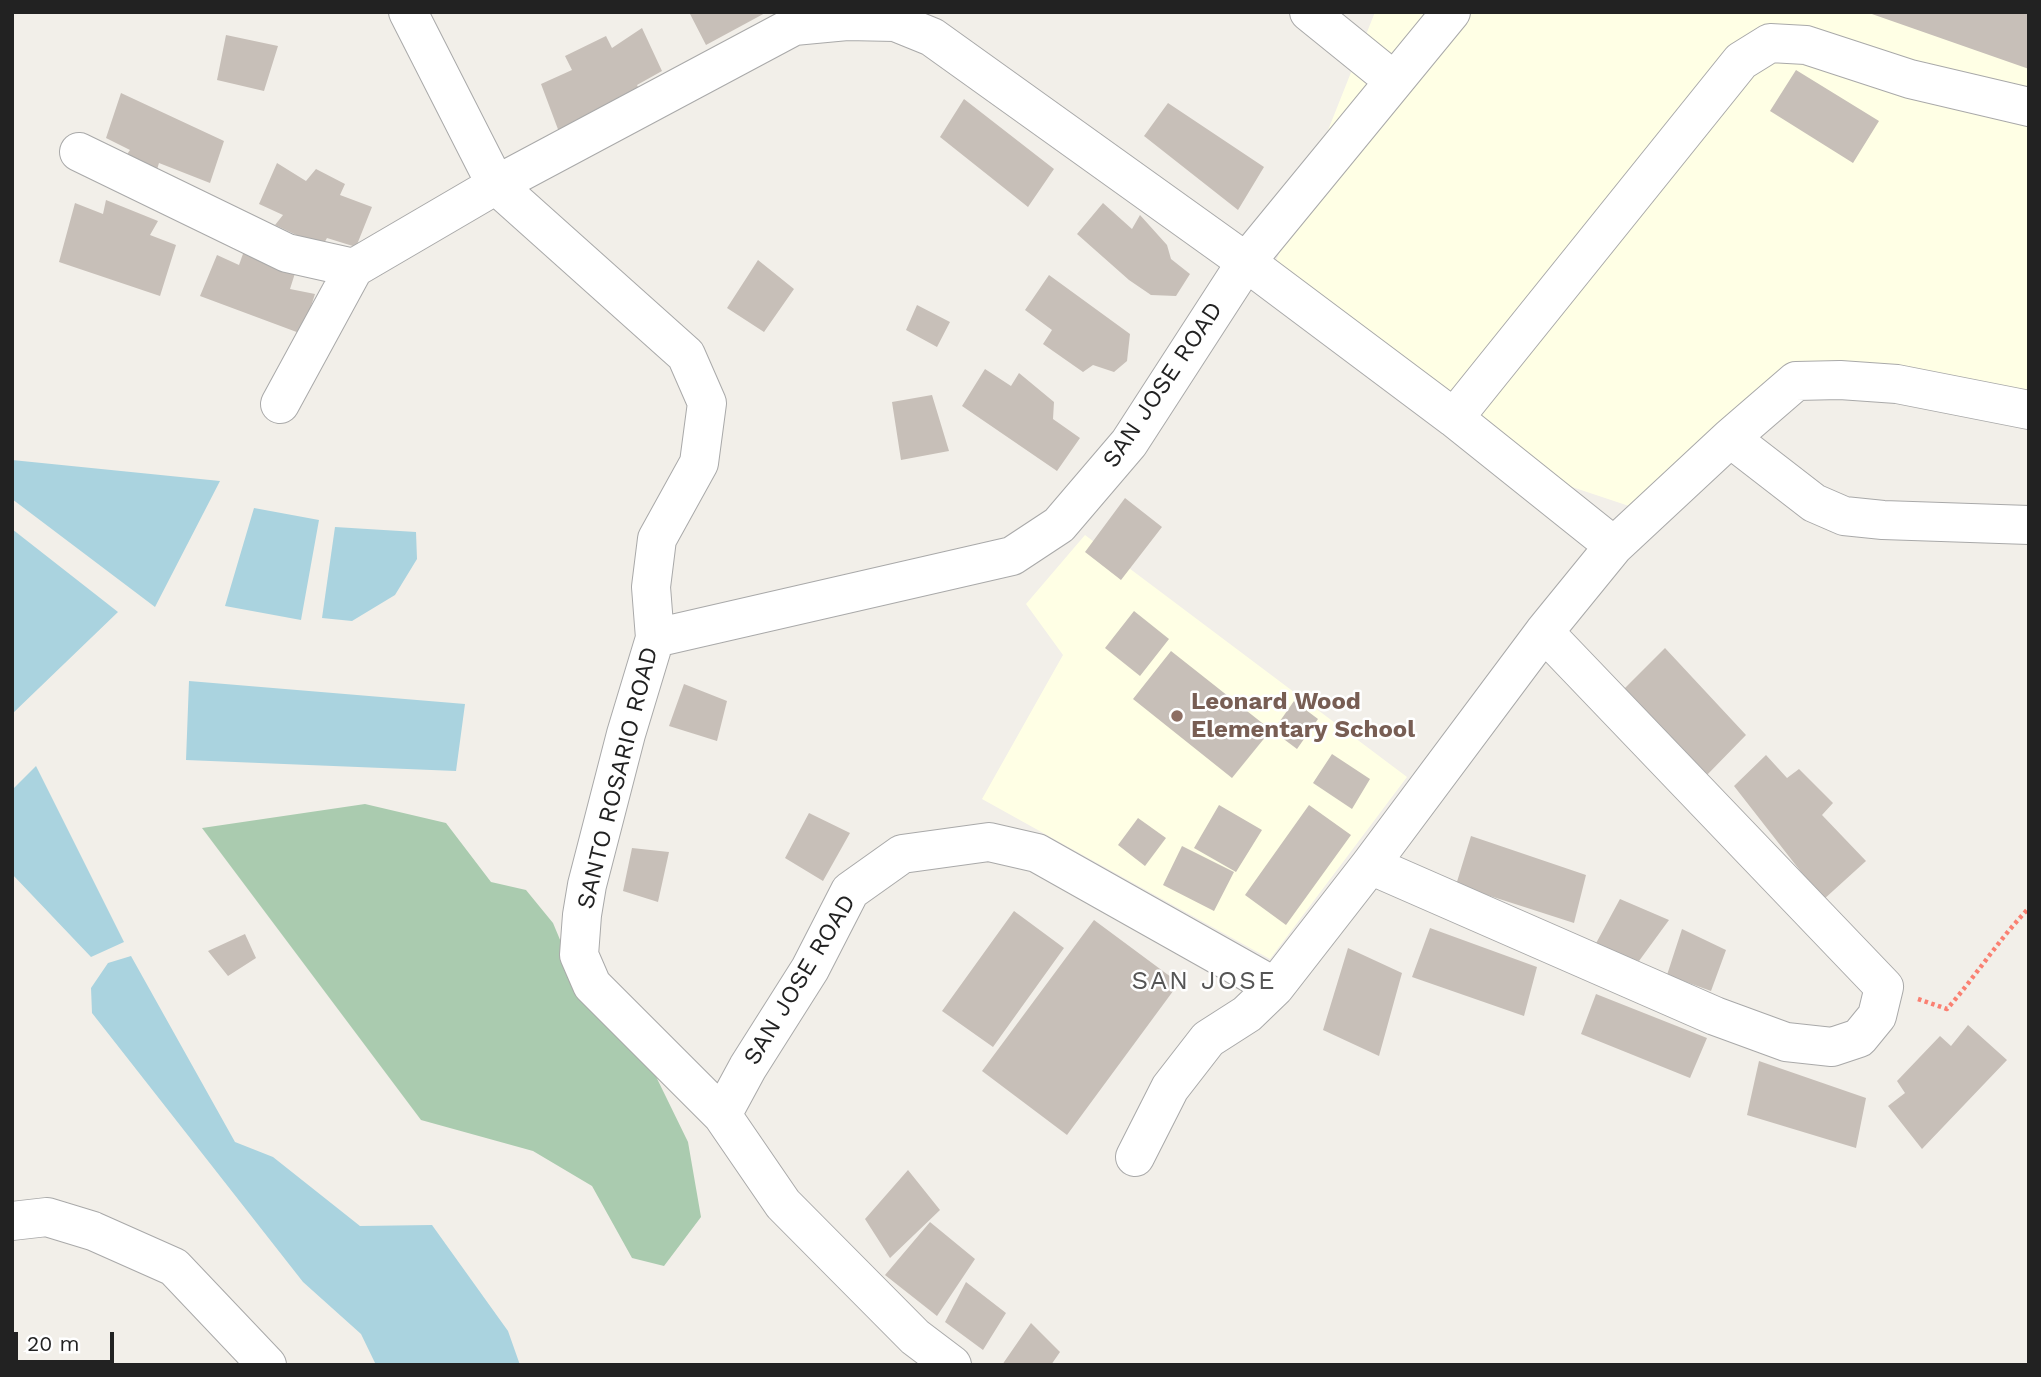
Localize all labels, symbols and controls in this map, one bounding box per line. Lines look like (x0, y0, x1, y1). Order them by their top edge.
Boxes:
street label: SAN JOSE ROAD (1097, 297, 1229, 473)
street label: SANTO ROSARIO ROAD (571, 644, 665, 912)
place label: Leonard Wood Elementary School (1191, 688, 1415, 744)
marker: Leonard Wood Elementary School (1169, 708, 1185, 724)
street label: SAN JOSE ROAD (738, 890, 862, 1070)
district label: SAN JOSE (1133, 965, 1275, 997)
scale bar (18, 1318, 117, 1362)
text: 20 m (27, 1331, 79, 1356)

